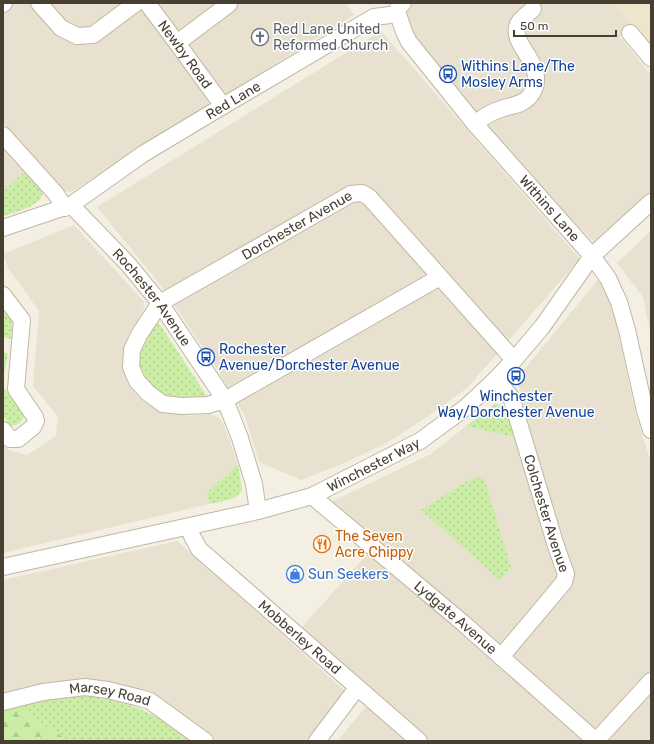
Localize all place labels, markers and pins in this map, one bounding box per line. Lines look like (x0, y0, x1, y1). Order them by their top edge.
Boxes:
place label: Red Lane United Reformed Church (273, 21, 388, 54)
church icon: Red Lane United Reformed Church (250, 27, 270, 47)
place label: Withins Lane/The Mosley Arms (461, 58, 575, 91)
bus stop icon: Withins Lane/The Mosley Arms (438, 64, 458, 84)
place label: Rochester Avenue/Dorchester Avenue (219, 341, 400, 374)
bus stop icon: Rochester Avenue/Dorchester Avenue (196, 347, 216, 367)
bus stop icon: Winchester Way/Dorchester Avenue (506, 366, 526, 386)
place label: Winchester Way/Dorchester Avenue (437, 388, 595, 421)
place label: The Seven Acre Chippy (335, 528, 414, 561)
restaurant icon: The Seven Acre Chippy (312, 534, 332, 554)
shop icon: Sun Seekers (285, 564, 305, 584)
place label: Sun Seekers (308, 566, 389, 583)

